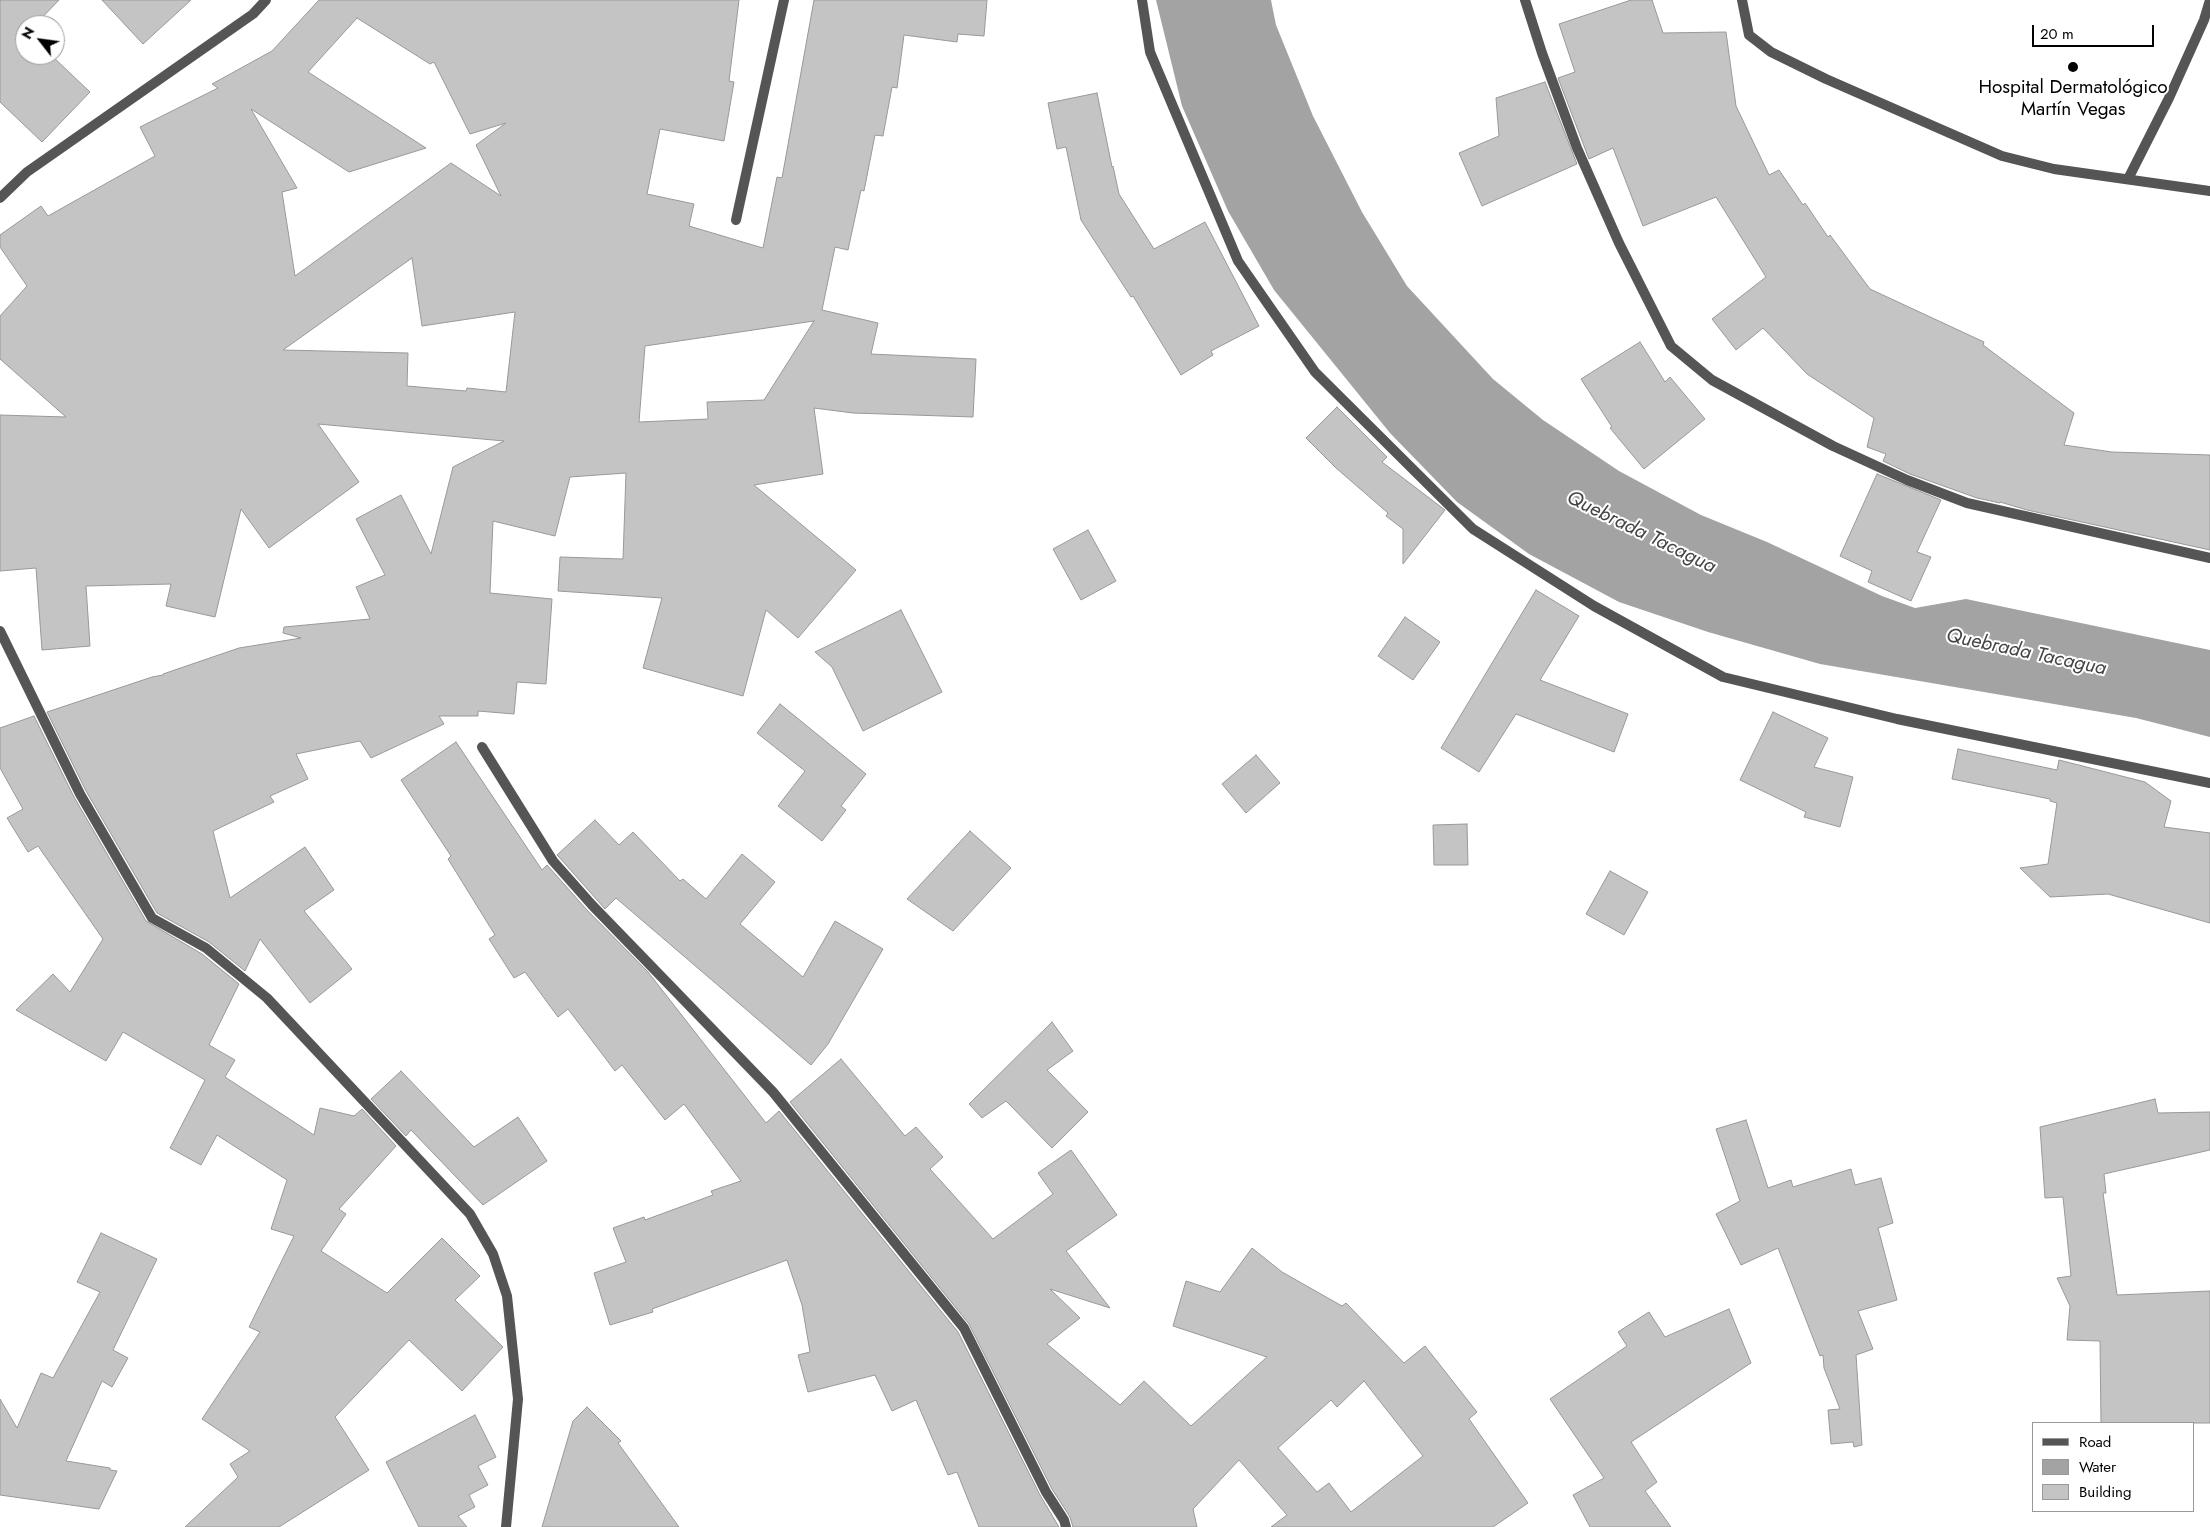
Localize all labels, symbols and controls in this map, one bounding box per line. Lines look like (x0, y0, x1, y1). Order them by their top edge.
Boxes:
north arrow (15, 15, 65, 65)
scale bar (2035, 15, 2158, 47)
text: N (16, 23, 39, 43)
text: 20 m (2040, 23, 2074, 45)
marker: Hospital Dermatológico Martín Vegas (2066, 60, 2080, 74)
place label: Hospital Dermatológico Martín Vegas (1978, 77, 2168, 121)
water label: Quebrada Tacagua (1562, 486, 1720, 580)
water label: Quebrada Tacagua (1944, 624, 2108, 682)
legend (2032, 1422, 2195, 1512)
text: Road (2079, 1431, 2111, 1453)
text: Water (2079, 1456, 2116, 1478)
text: Building (2079, 1481, 2131, 1503)

